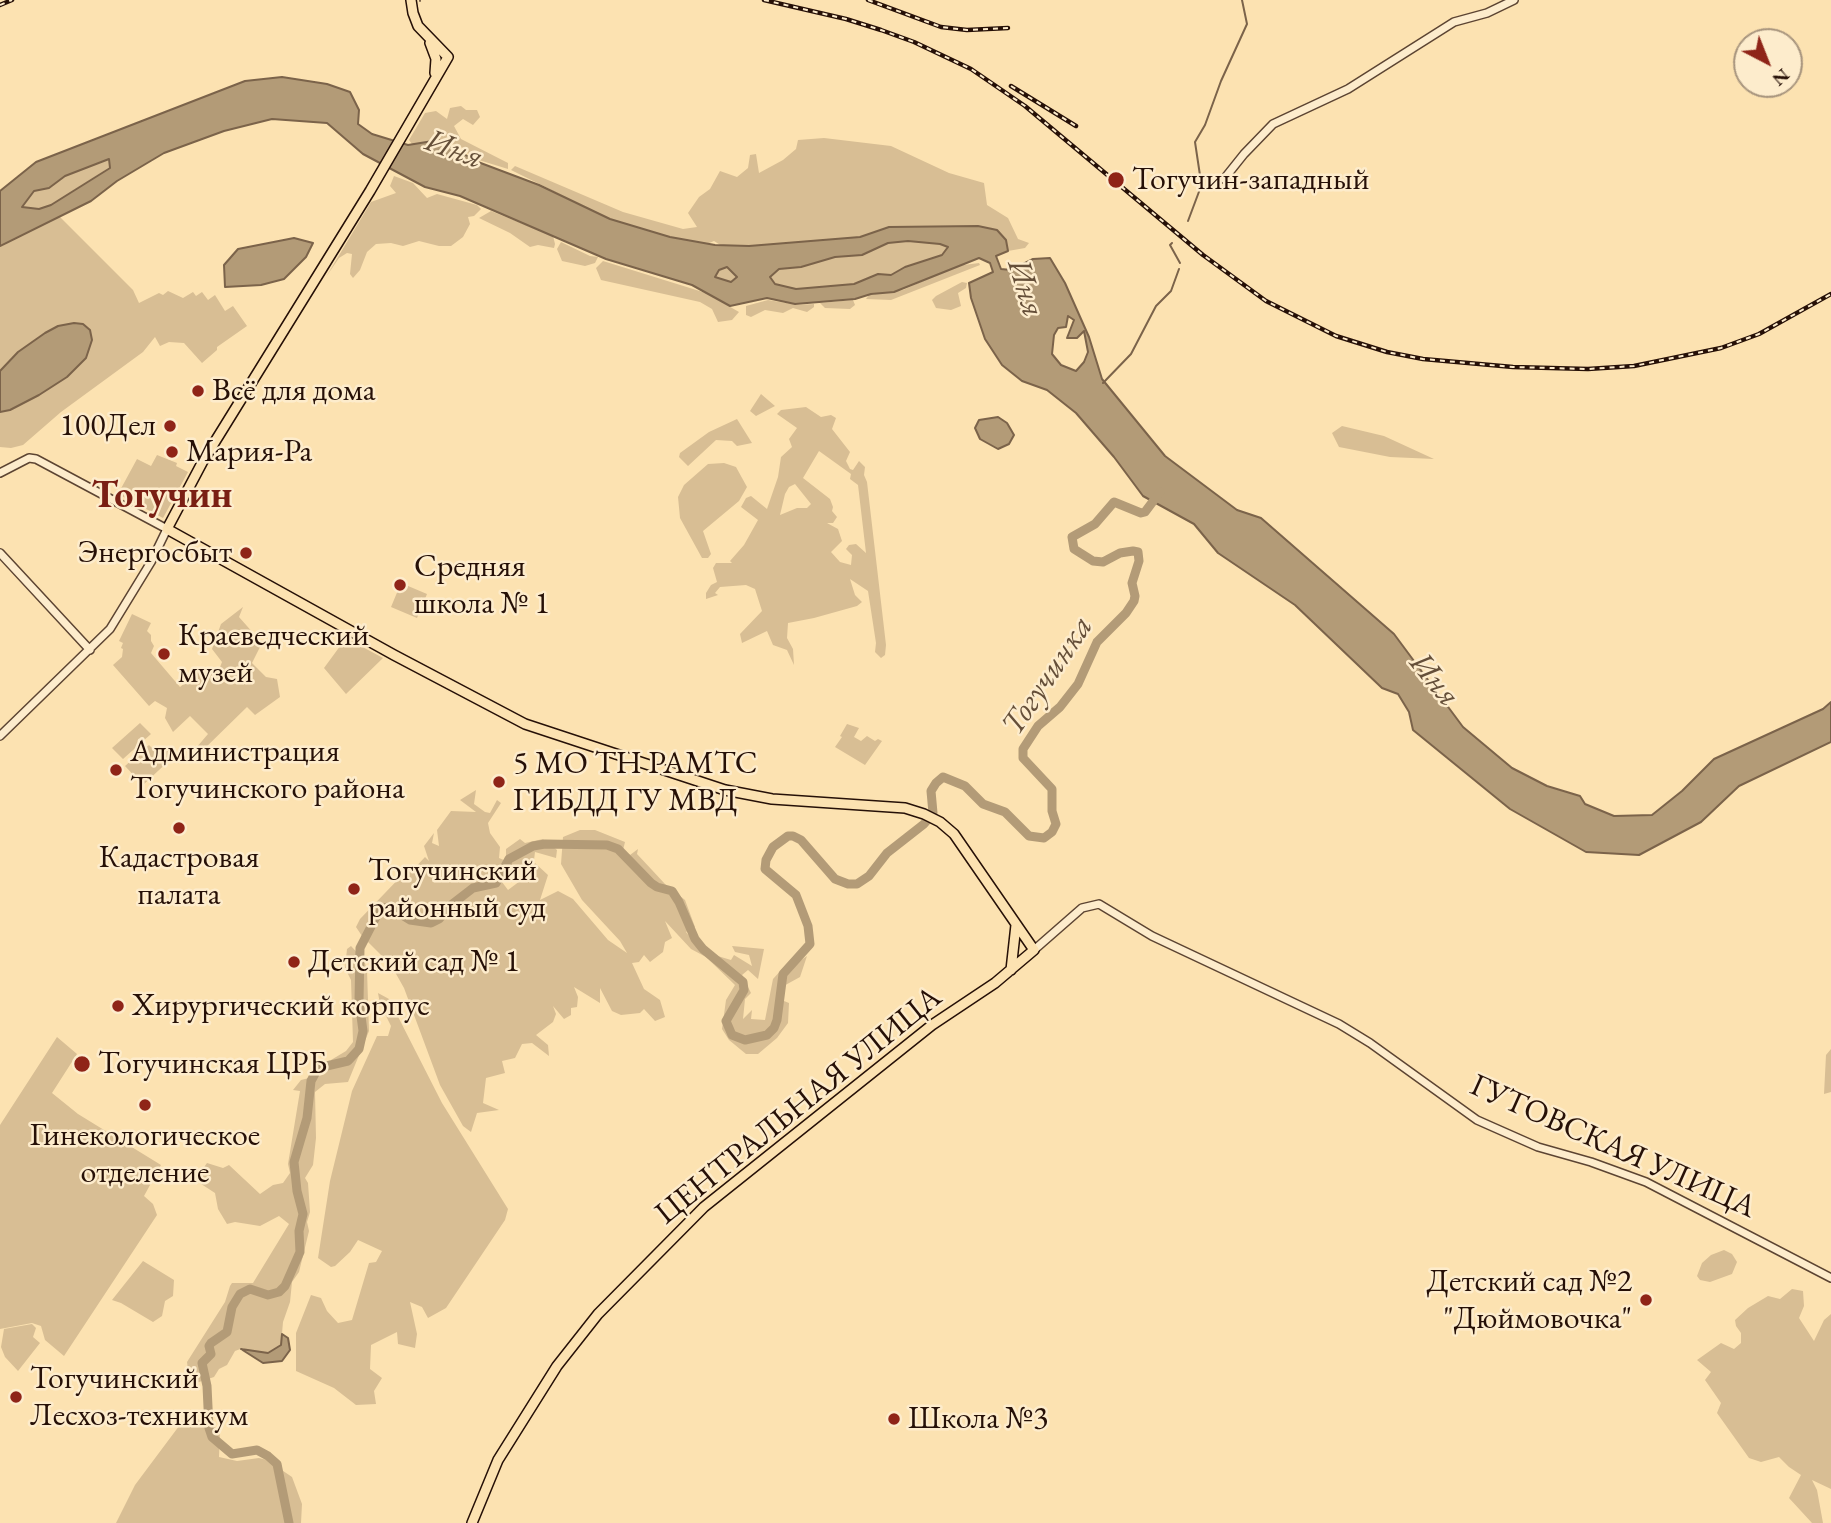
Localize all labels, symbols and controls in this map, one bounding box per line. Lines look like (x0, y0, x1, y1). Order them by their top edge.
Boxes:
north arrow (1733, 28, 1803, 98)
text: N (1767, 63, 1795, 92)
water label: Иня (420, 121, 488, 179)
place label: Тогучин-западный (1132, 161, 1369, 199)
marker: Тогучин-западный (1106, 170, 1126, 190)
water label: Иня (998, 254, 1052, 322)
place label: Всё для дома (212, 372, 376, 410)
marker: Всё для дома (190, 383, 206, 399)
place label: 100Дел (59, 407, 156, 445)
marker: 100Дел (162, 418, 178, 434)
place label: Мария-Ра (186, 433, 312, 471)
marker: Мария-Ра (164, 444, 180, 460)
district label: Тогучин (92, 474, 232, 520)
place label: Энергосбыт (77, 534, 232, 572)
marker: Энергосбыт (238, 545, 254, 561)
place label: Средняя школа № 1 (414, 548, 550, 623)
marker: Средняя школа № 1 (392, 577, 408, 593)
water label: Тогучинка (994, 609, 1102, 743)
place label: Краеведческий музей (178, 617, 369, 692)
water label: Иня (1400, 645, 1468, 715)
marker: Краеведческий музей (156, 646, 172, 662)
place label: Администрация Тогучинского района (130, 733, 405, 808)
place label: 5 МО ТН РАМТС ГИБДД ГУ МВД (513, 745, 757, 820)
marker: Администрация Тогучинского района (108, 762, 124, 778)
marker: 5 МО ТН РАМТС ГИБДД ГУ МВД (491, 774, 507, 790)
marker: Кадастровая палата (171, 820, 187, 836)
place label: Кадастровая палата (99, 839, 259, 914)
place label: Тогучинский районный суд (368, 852, 546, 927)
marker: Тогучинский районный суд (346, 881, 362, 897)
place label: Детский сад № 1 (308, 943, 520, 981)
marker: Детский сад № 1 (286, 954, 302, 970)
street label: ЦЕНТРАЛЬНАЯ УЛИЦА (648, 979, 950, 1233)
place label: Хирургический корпус (132, 987, 430, 1025)
marker: Хирургический корпус (110, 998, 126, 1014)
place label: Тогучинская ЦРБ (98, 1045, 327, 1083)
marker: Тогучинская ЦРБ (72, 1054, 92, 1074)
street label: ГУТОВСКАЯ УЛИЦА (1464, 1067, 1762, 1227)
marker: Гинекологическое отделение (137, 1097, 153, 1113)
place label: Гинекологическое отделение (30, 1117, 260, 1192)
place label: Детский сад №2 "Дюймовочка" (1426, 1263, 1632, 1338)
marker: Детский сад №2 "Дюймовочка" (1638, 1292, 1654, 1308)
place label: Тогучинский Лесхоз-техникум (30, 1360, 248, 1435)
marker: Тогучинский Лесхоз-техникум (8, 1389, 24, 1405)
place label: Школа №3 (908, 1400, 1048, 1438)
marker: Школа №3 (886, 1411, 902, 1427)

